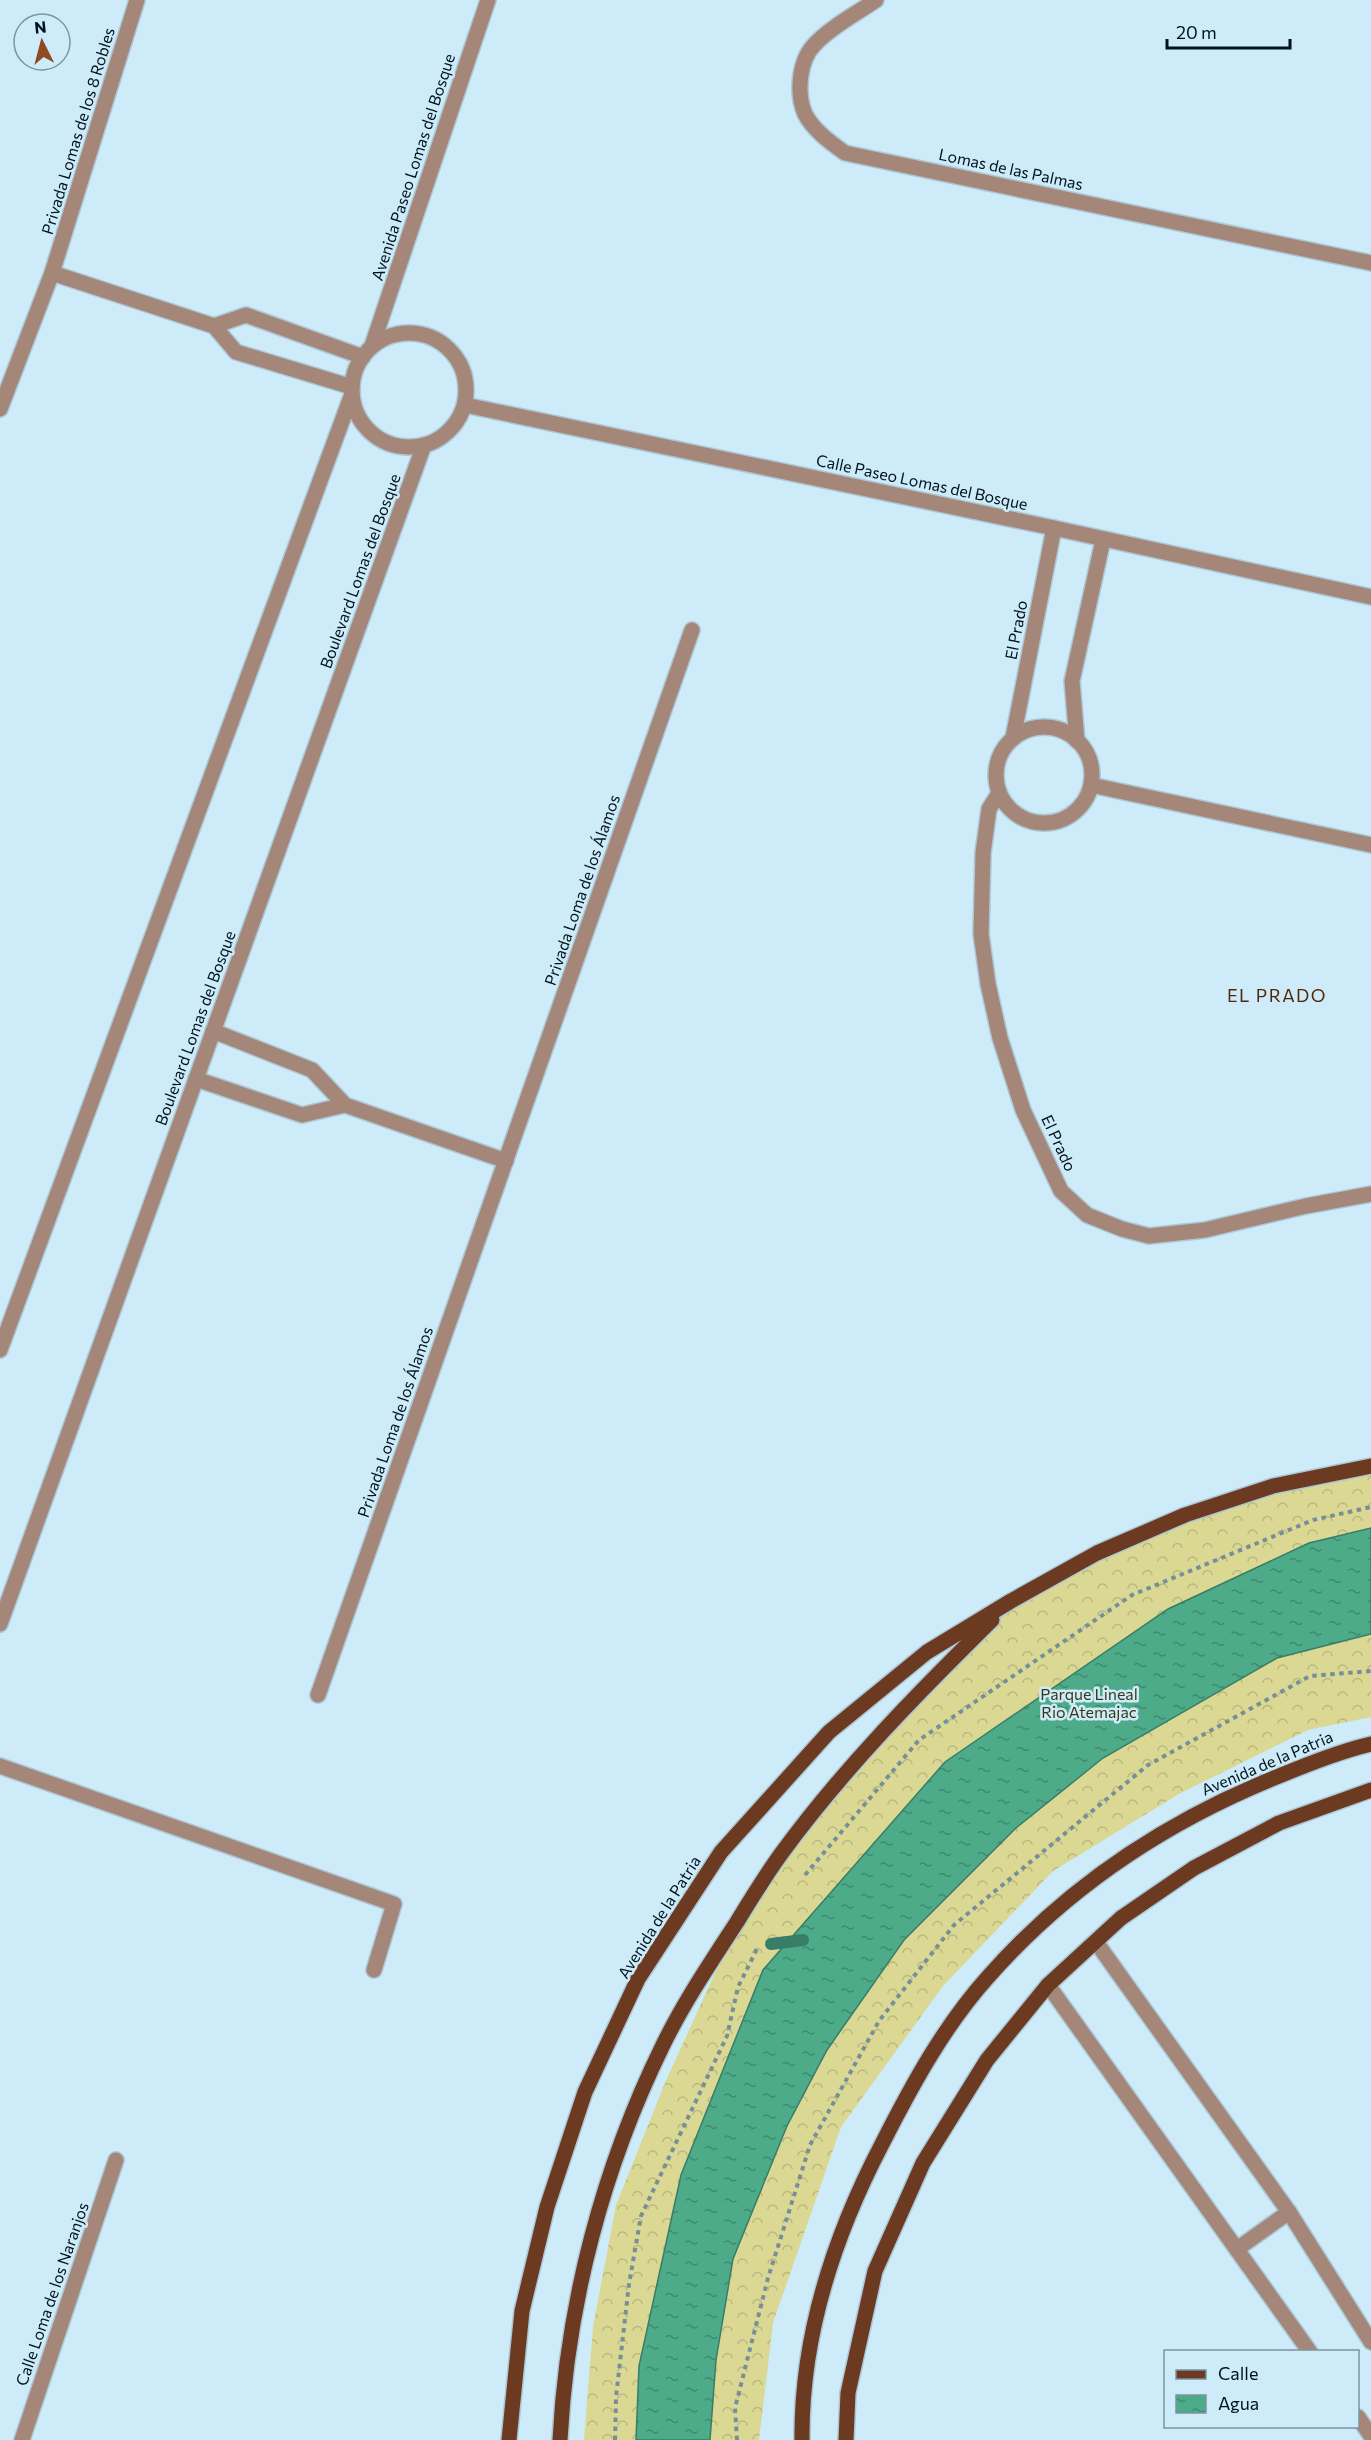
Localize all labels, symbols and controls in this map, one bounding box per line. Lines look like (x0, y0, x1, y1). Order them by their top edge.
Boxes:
north arrow (12, 12, 72, 72)
scale bar (1167, 12, 1290, 50)
text: N (33, 17, 47, 37)
text: 20 m (1176, 21, 1217, 43)
street label: Privada Lomas de los 8 Robles (37, 25, 118, 237)
street label: Avenida Paseo Lomas del Bosque (367, 51, 458, 283)
street label: Lomas de las Palmas (937, 144, 1085, 193)
street label: Calle Paseo Lomas del Bosque (815, 450, 1030, 513)
street label: Boulevard Lomas del Bosque (315, 471, 404, 671)
street label: El Prado (1000, 599, 1031, 661)
street label: Privada Loma de los Álamos (540, 792, 623, 988)
street label: Boulevard Lomas del Bosque (150, 928, 239, 1128)
district label: EL PRADO (1227, 984, 1327, 1006)
street label: El Prado (1038, 1112, 1081, 1174)
street label: Privada Loma de los Álamos (353, 1324, 436, 1520)
park label: Parque Lineal Rio Atemajac (1040, 1684, 1138, 1721)
street label: Avenida de la Patria (1198, 1726, 1335, 1799)
street label: Avenida de la Patria (613, 1852, 704, 1981)
street label: Calle Loma de los Naranjos (11, 2200, 92, 2388)
legend (1164, 2350, 1359, 2428)
text: Calle (1218, 2362, 1258, 2384)
text: Agua (1218, 2392, 1259, 2414)

